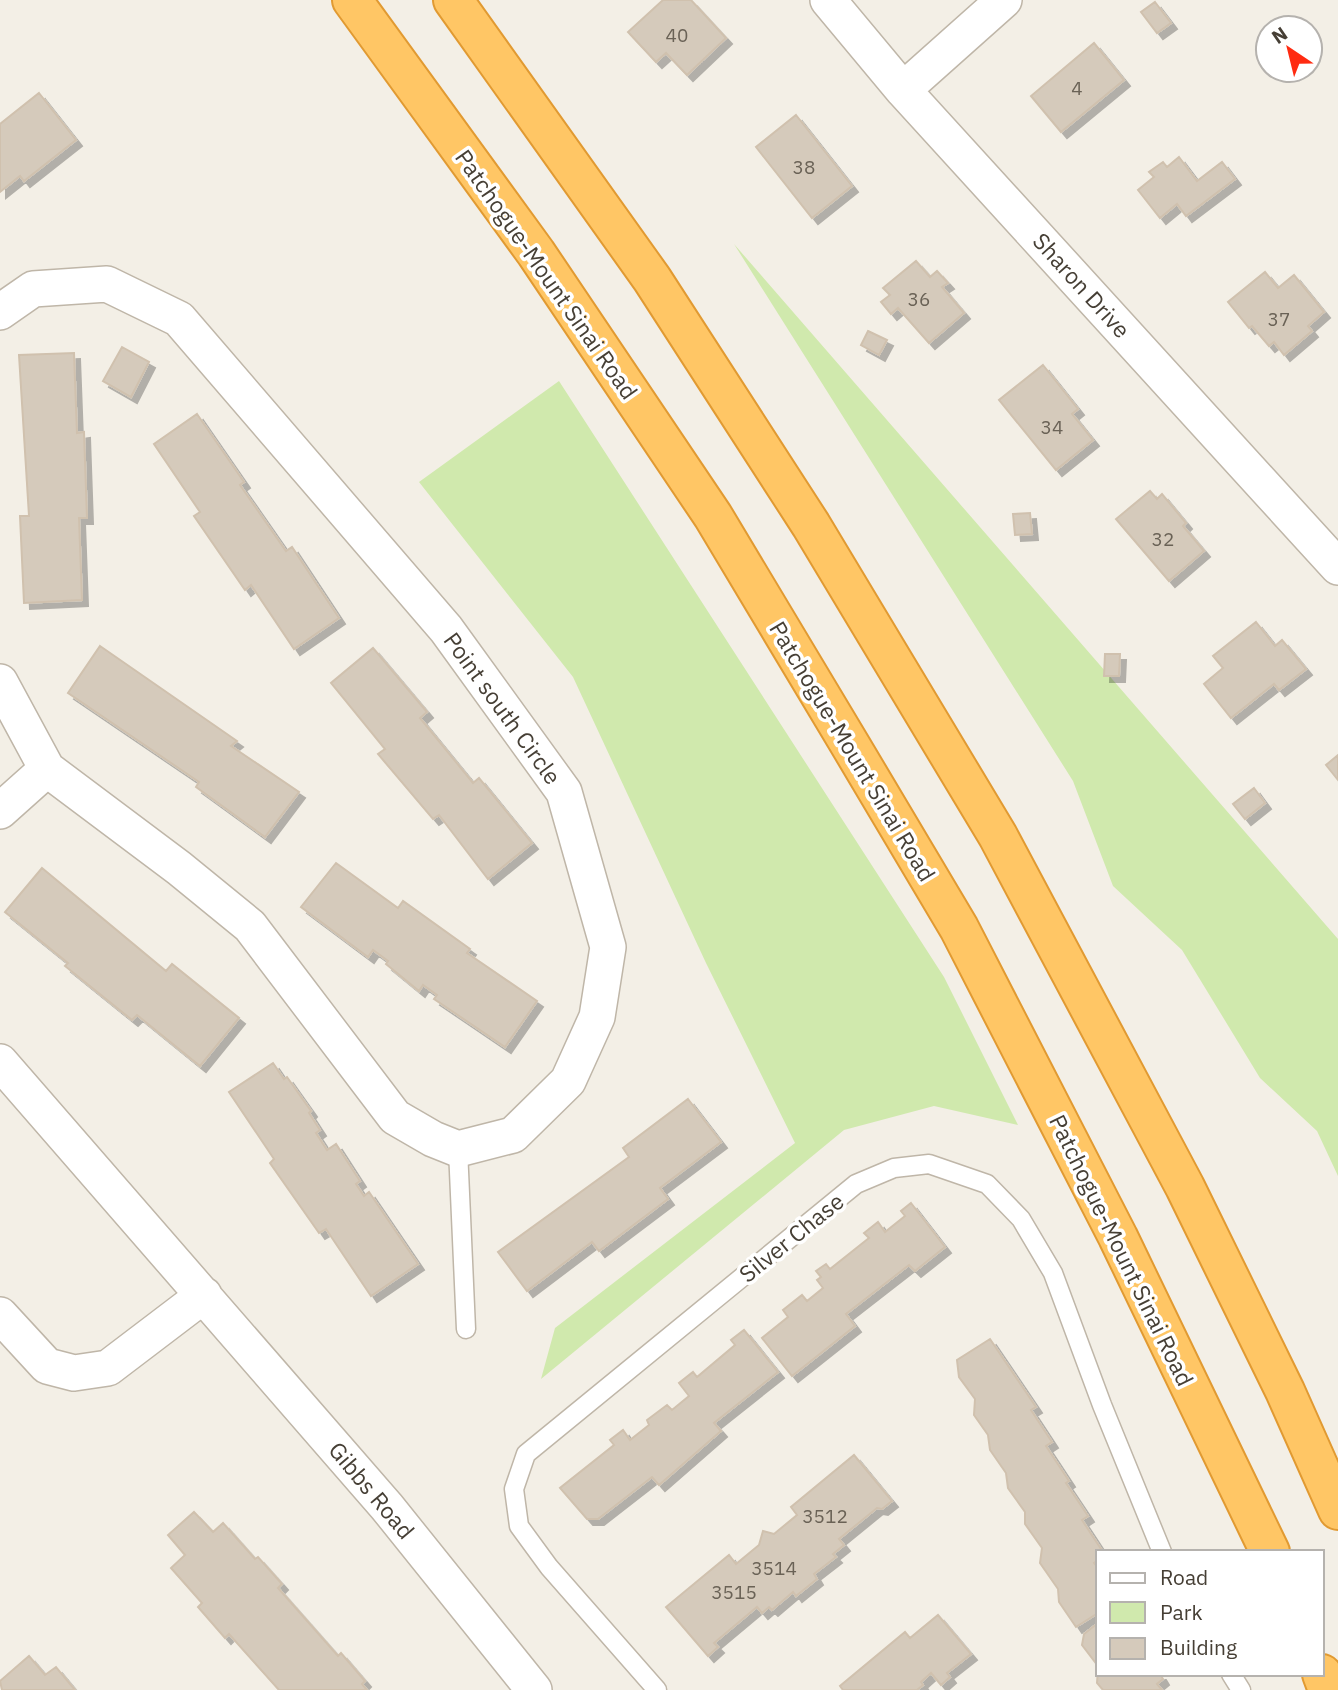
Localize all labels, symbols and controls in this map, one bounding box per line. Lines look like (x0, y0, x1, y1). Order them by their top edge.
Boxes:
north arrow (1254, 14, 1324, 84)
text: N (1267, 21, 1292, 49)
house number: 40 (666, 23, 688, 47)
house number: 4 (1071, 76, 1083, 100)
street label: Patchogue-Mount Sinai Road (449, 143, 645, 405)
house number: 38 (793, 155, 815, 179)
street label: Sharon Drive (1027, 226, 1137, 344)
house number: 36 (908, 287, 930, 311)
house number: 37 (1268, 307, 1290, 331)
house number: 34 (1041, 415, 1063, 439)
house number: 32 (1152, 527, 1174, 551)
street label: Patchogue-Mount Sinai Road (763, 615, 943, 887)
street label: Point south Circle (438, 626, 568, 790)
street label: Patchogue-Mount Sinai Road (1043, 1109, 1201, 1391)
street label: Silver Chase (733, 1186, 849, 1288)
street label: Gibbs Road (323, 1435, 421, 1545)
house number: 3512 (802, 1504, 848, 1528)
legend (1096, 1550, 1324, 1676)
house number: 3514 (751, 1556, 797, 1580)
text: Road (1160, 1563, 1208, 1591)
house number: 3515 (711, 1580, 757, 1604)
text: Park (1160, 1598, 1203, 1626)
text: Building (1160, 1633, 1237, 1661)

